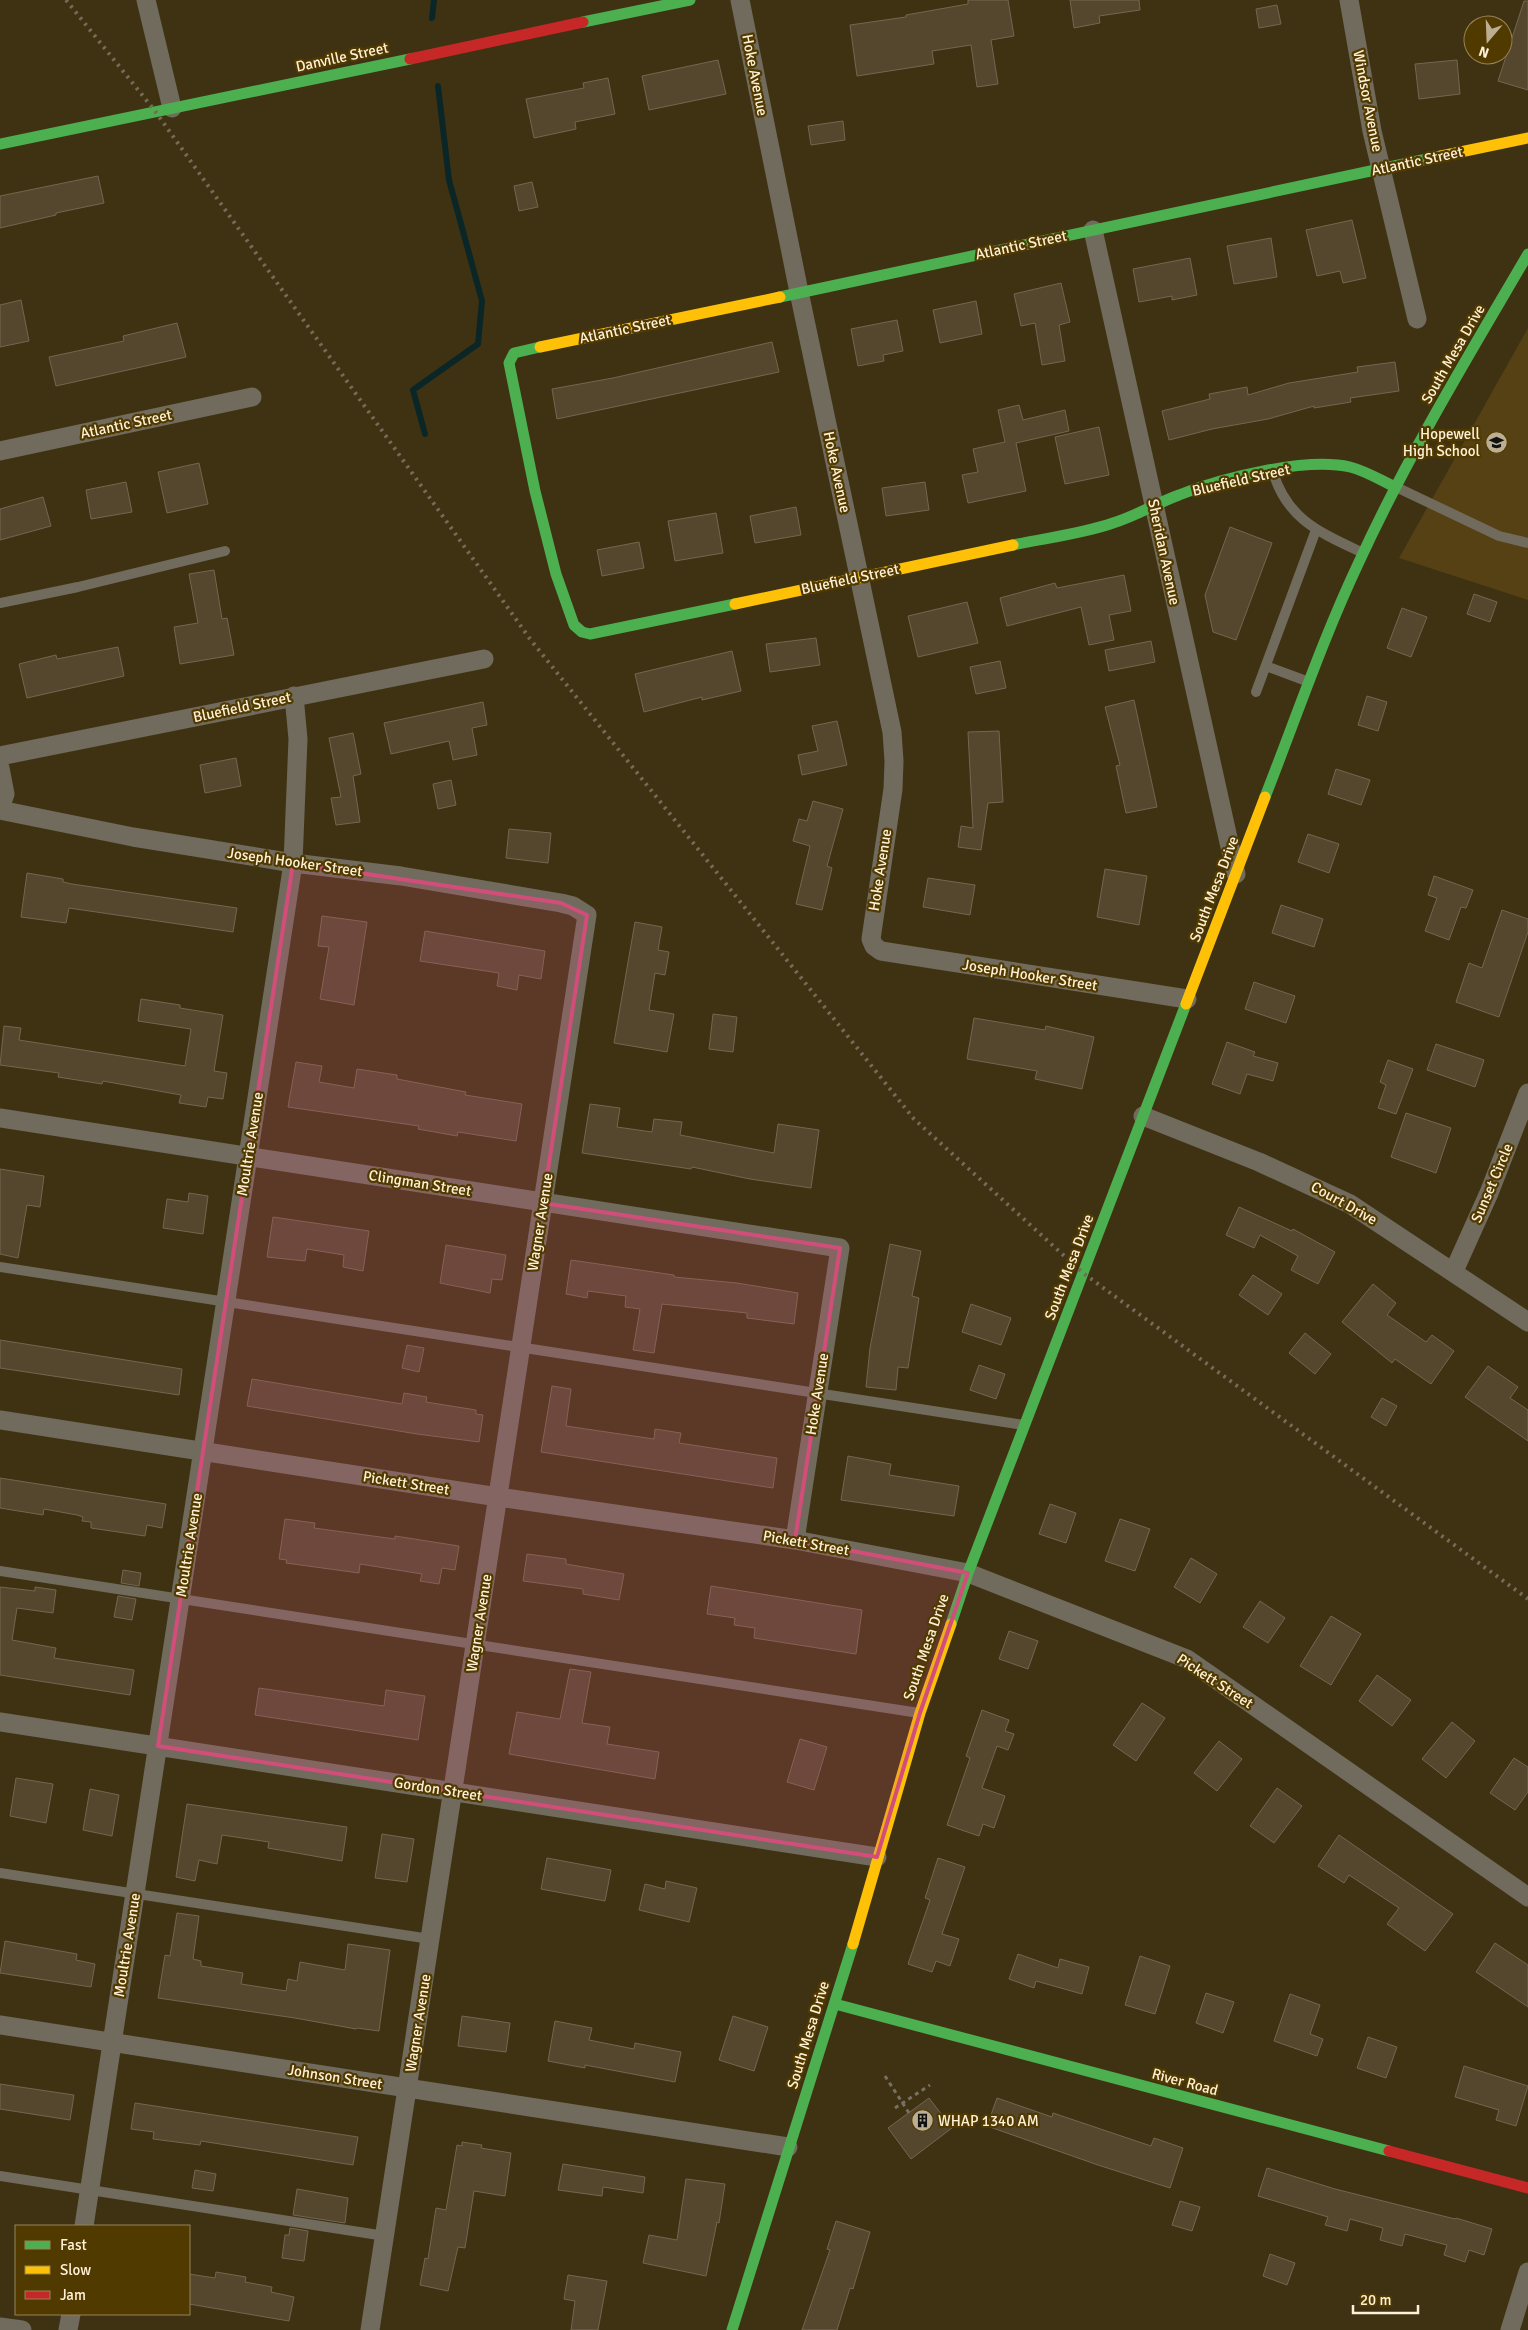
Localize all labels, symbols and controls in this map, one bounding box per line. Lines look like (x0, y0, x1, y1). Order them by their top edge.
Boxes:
north arrow (1463, 15, 1513, 65)
street label: Hoke Avenue (738, 33, 772, 117)
street label: Danville Street (294, 38, 390, 76)
text: N (1477, 42, 1491, 61)
street label: Windsor Avenue (1349, 49, 1387, 153)
street label: Atlantic Street (1370, 143, 1464, 179)
street label: Atlantic Street (974, 227, 1068, 263)
street label: South Mesa Drive (1417, 301, 1489, 407)
street label: Atlantic Street (578, 311, 672, 347)
street label: Atlantic Street (79, 406, 173, 442)
place label: Hopewell High School (1403, 425, 1480, 460)
street label: Hoke Avenue (820, 430, 854, 514)
school or university icon: Hopewell High School (1484, 431, 1508, 455)
street label: Bluefield Street (1190, 460, 1292, 500)
street label: Sheridan Avenue (1144, 497, 1184, 607)
street label: Bluefield Street (799, 560, 901, 598)
street label: Bluefield Street (191, 688, 293, 726)
street label: Hoke Avenue (865, 828, 895, 912)
street label: South Mesa Drive (1186, 834, 1242, 944)
street label: Joseph Hooker Street (226, 844, 364, 880)
street label: Joseph Hooker Street (961, 955, 1099, 995)
street label: Moultrie Avenue (233, 1091, 267, 1197)
street label: Sunset Circle (1467, 1141, 1517, 1225)
street label: Clingman Street (367, 1166, 473, 1200)
street label: Wagner Avenue (523, 1172, 557, 1272)
street label: Court Drive (1308, 1177, 1380, 1229)
street label: South Mesa Drive (1041, 1212, 1097, 1322)
street label: Hoke Avenue (802, 1352, 832, 1436)
street label: Pickett Street (361, 1467, 451, 1499)
street label: Moultrie Avenue (172, 1492, 206, 1598)
street label: Pickett Street (761, 1527, 851, 1559)
street label: Wagner Avenue (462, 1573, 496, 1673)
street label: South Mesa Drive (899, 1591, 953, 1703)
street label: Pickett Street (1174, 1650, 1256, 1712)
street label: Gordon Street (393, 1773, 483, 1805)
street label: Moultrie Avenue (110, 1892, 144, 1998)
street label: Wagner Avenue (401, 1973, 435, 2073)
street label: South Mesa Drive (783, 1979, 833, 2091)
street label: Johnson Street (286, 2061, 384, 2093)
street label: River Road (1150, 2065, 1220, 2100)
building icon: WHAP 1340 AM (910, 2109, 934, 2133)
place label: WHAP 1340 AM (938, 2112, 1039, 2130)
legend (15, 2225, 190, 2315)
text: Fast (60, 2236, 87, 2254)
text: Slow (60, 2261, 91, 2279)
scale bar (1353, 2282, 1418, 2314)
text: Jam (60, 2286, 86, 2304)
text: 20 m (1360, 2291, 1391, 2309)

